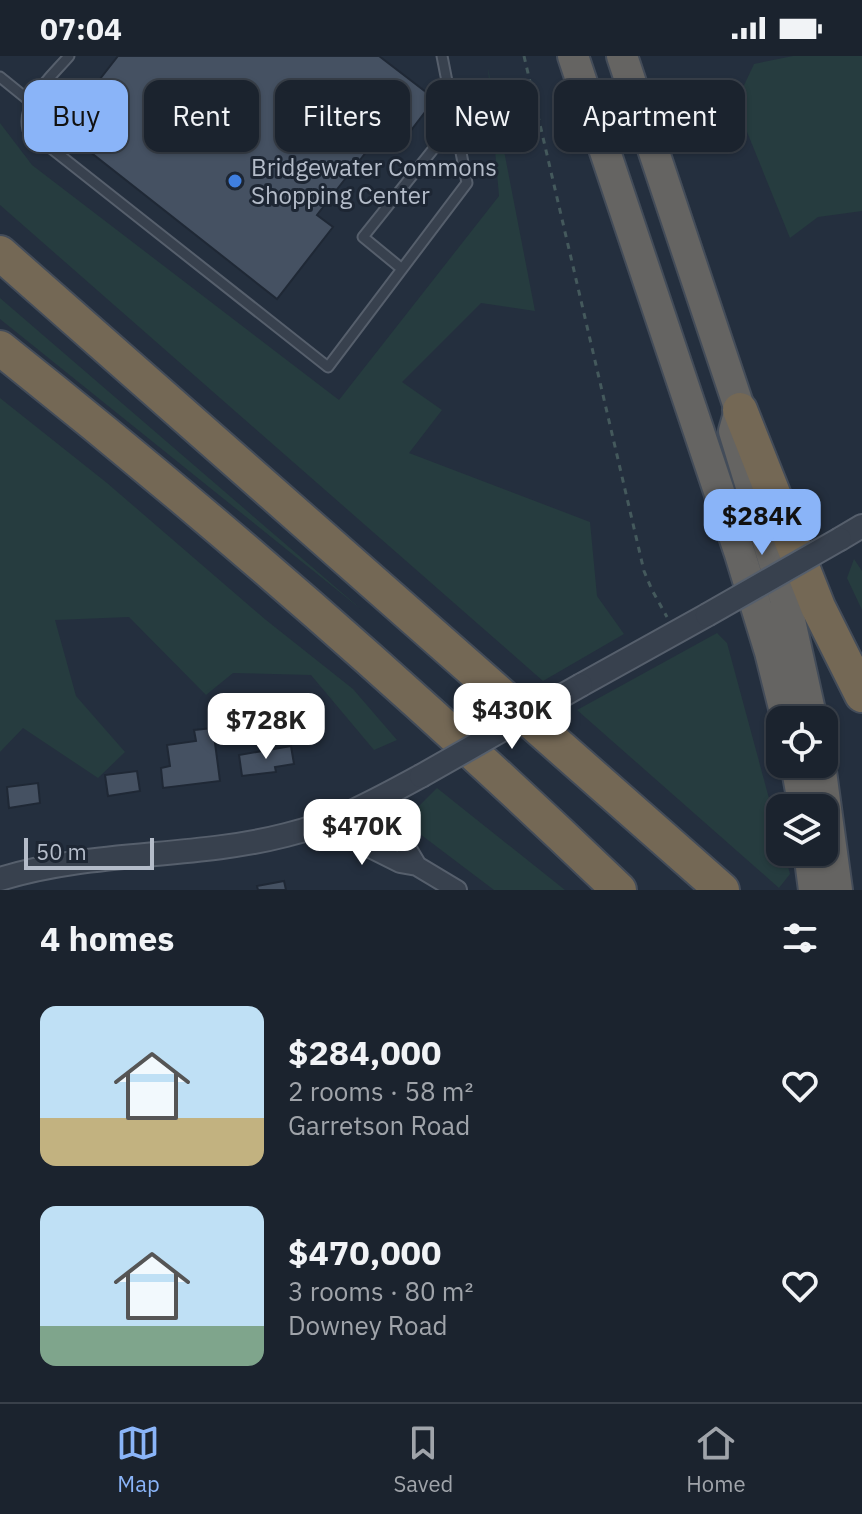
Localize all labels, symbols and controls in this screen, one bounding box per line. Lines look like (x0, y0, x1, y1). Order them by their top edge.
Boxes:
text: 07:04 (40, 9, 122, 48)
chip: Buy (24, 80, 128, 152)
chip: Rent (144, 80, 259, 152)
chip: Filters (275, 80, 410, 152)
chip: New (426, 80, 538, 152)
chip: Apartment (554, 80, 745, 152)
place label: Bridgewater Commons Shopping Center (251, 151, 497, 211)
marker: Bridgewater Commons Shopping Center (226, 172, 244, 190)
pin: $284K (706, 489, 818, 557)
text: $284K (722, 498, 802, 532)
pin: $430K (456, 683, 568, 751)
text: $430K (472, 692, 552, 726)
pin: $728K (210, 693, 322, 761)
text: $728K (226, 702, 306, 736)
map controls (766, 706, 838, 866)
button: locate (766, 706, 838, 778)
button: layers (766, 794, 838, 866)
pin: $470K (306, 799, 418, 867)
text: $470K (322, 808, 402, 842)
scale bar (24, 834, 154, 870)
text: 50 m (36, 837, 87, 866)
text: 4 homes (40, 916, 175, 960)
icon: filters (778, 916, 822, 960)
text: $284,000 (288, 1030, 441, 1074)
icon: home (104, 1038, 200, 1134)
icon: heart (778, 1064, 822, 1108)
text: 2 rooms · 58 m² (288, 1074, 473, 1108)
text: Garretson Road (288, 1108, 470, 1142)
text: $470,000 (288, 1230, 441, 1274)
icon: home (104, 1238, 200, 1334)
icon: heart (778, 1264, 822, 1308)
text: 3 rooms · 80 m² (288, 1274, 473, 1308)
text: Downey Road (288, 1308, 448, 1342)
tab: Map (116, 1421, 160, 1498)
tab: Saved (393, 1421, 453, 1498)
tab: Home (686, 1421, 745, 1498)

